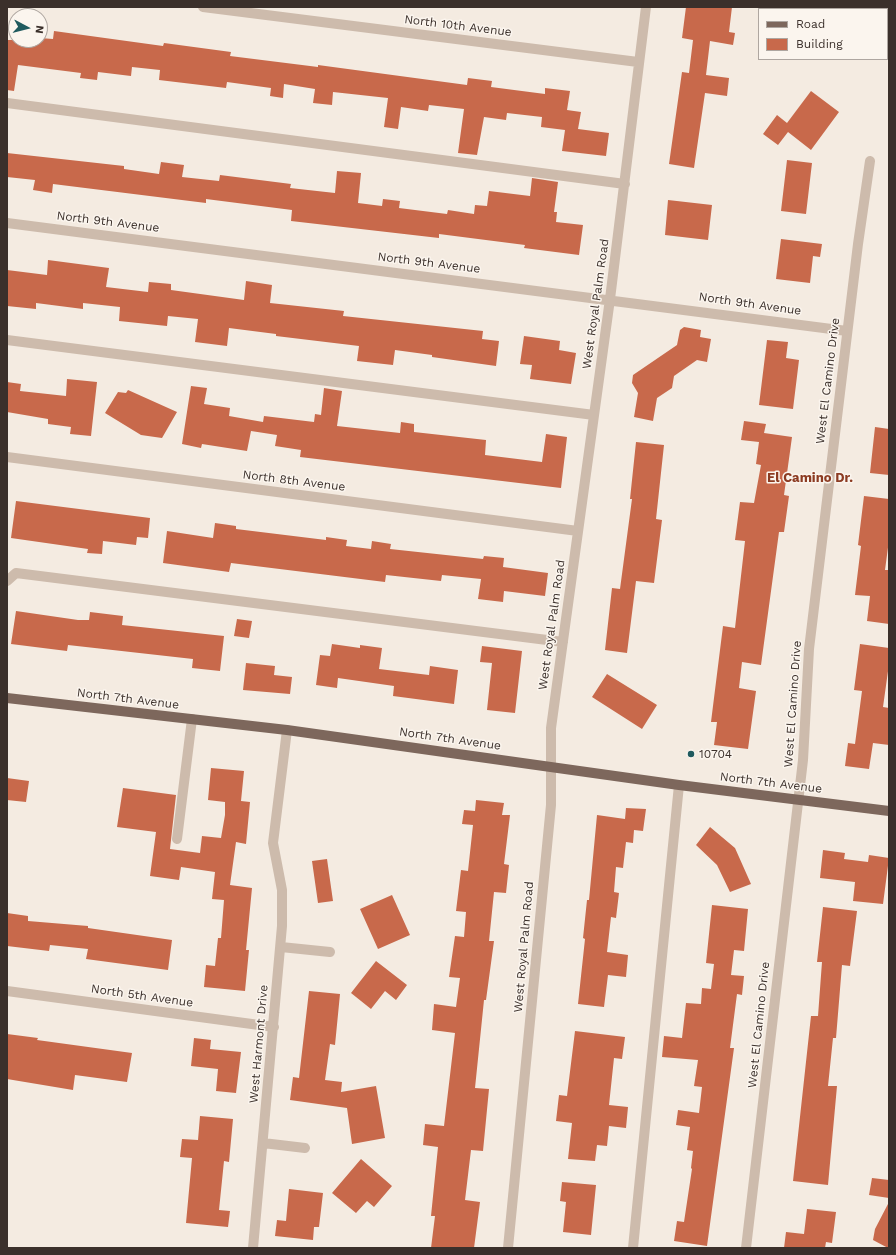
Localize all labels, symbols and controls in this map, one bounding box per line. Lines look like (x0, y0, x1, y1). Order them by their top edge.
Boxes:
north arrow (8, 8, 48, 48)
legend (758, 8, 888, 60)
street label: North 10th Avenue (403, 12, 513, 40)
text: Road (796, 17, 825, 31)
text: N (32, 25, 46, 34)
text: Building (796, 37, 843, 51)
street label: North 9th Avenue (56, 209, 160, 235)
street label: West Royal Palm Road (580, 238, 612, 370)
street label: North 9th Avenue (377, 250, 481, 276)
street label: North 9th Avenue (698, 290, 802, 318)
street label: West El Camino Drive (813, 317, 843, 445)
street label: North 8th Avenue (242, 468, 346, 494)
district label: El Camino Dr. (767, 470, 853, 486)
street label: West Royal Palm Road (536, 559, 568, 691)
street label: West El Camino Drive (781, 640, 805, 768)
street label: North 7th Avenue (76, 686, 180, 712)
street label: North 7th Avenue (398, 725, 502, 753)
place label: 10704 (699, 747, 732, 761)
marker: 10704 (686, 749, 696, 759)
street label: North 7th Avenue (719, 770, 823, 796)
street label: West Royal Palm Road (511, 881, 537, 1013)
street label: West El Camino Drive (745, 961, 773, 1089)
street label: North 5th Avenue (90, 982, 194, 1010)
street label: West Harmont Drive (247, 984, 271, 1104)

